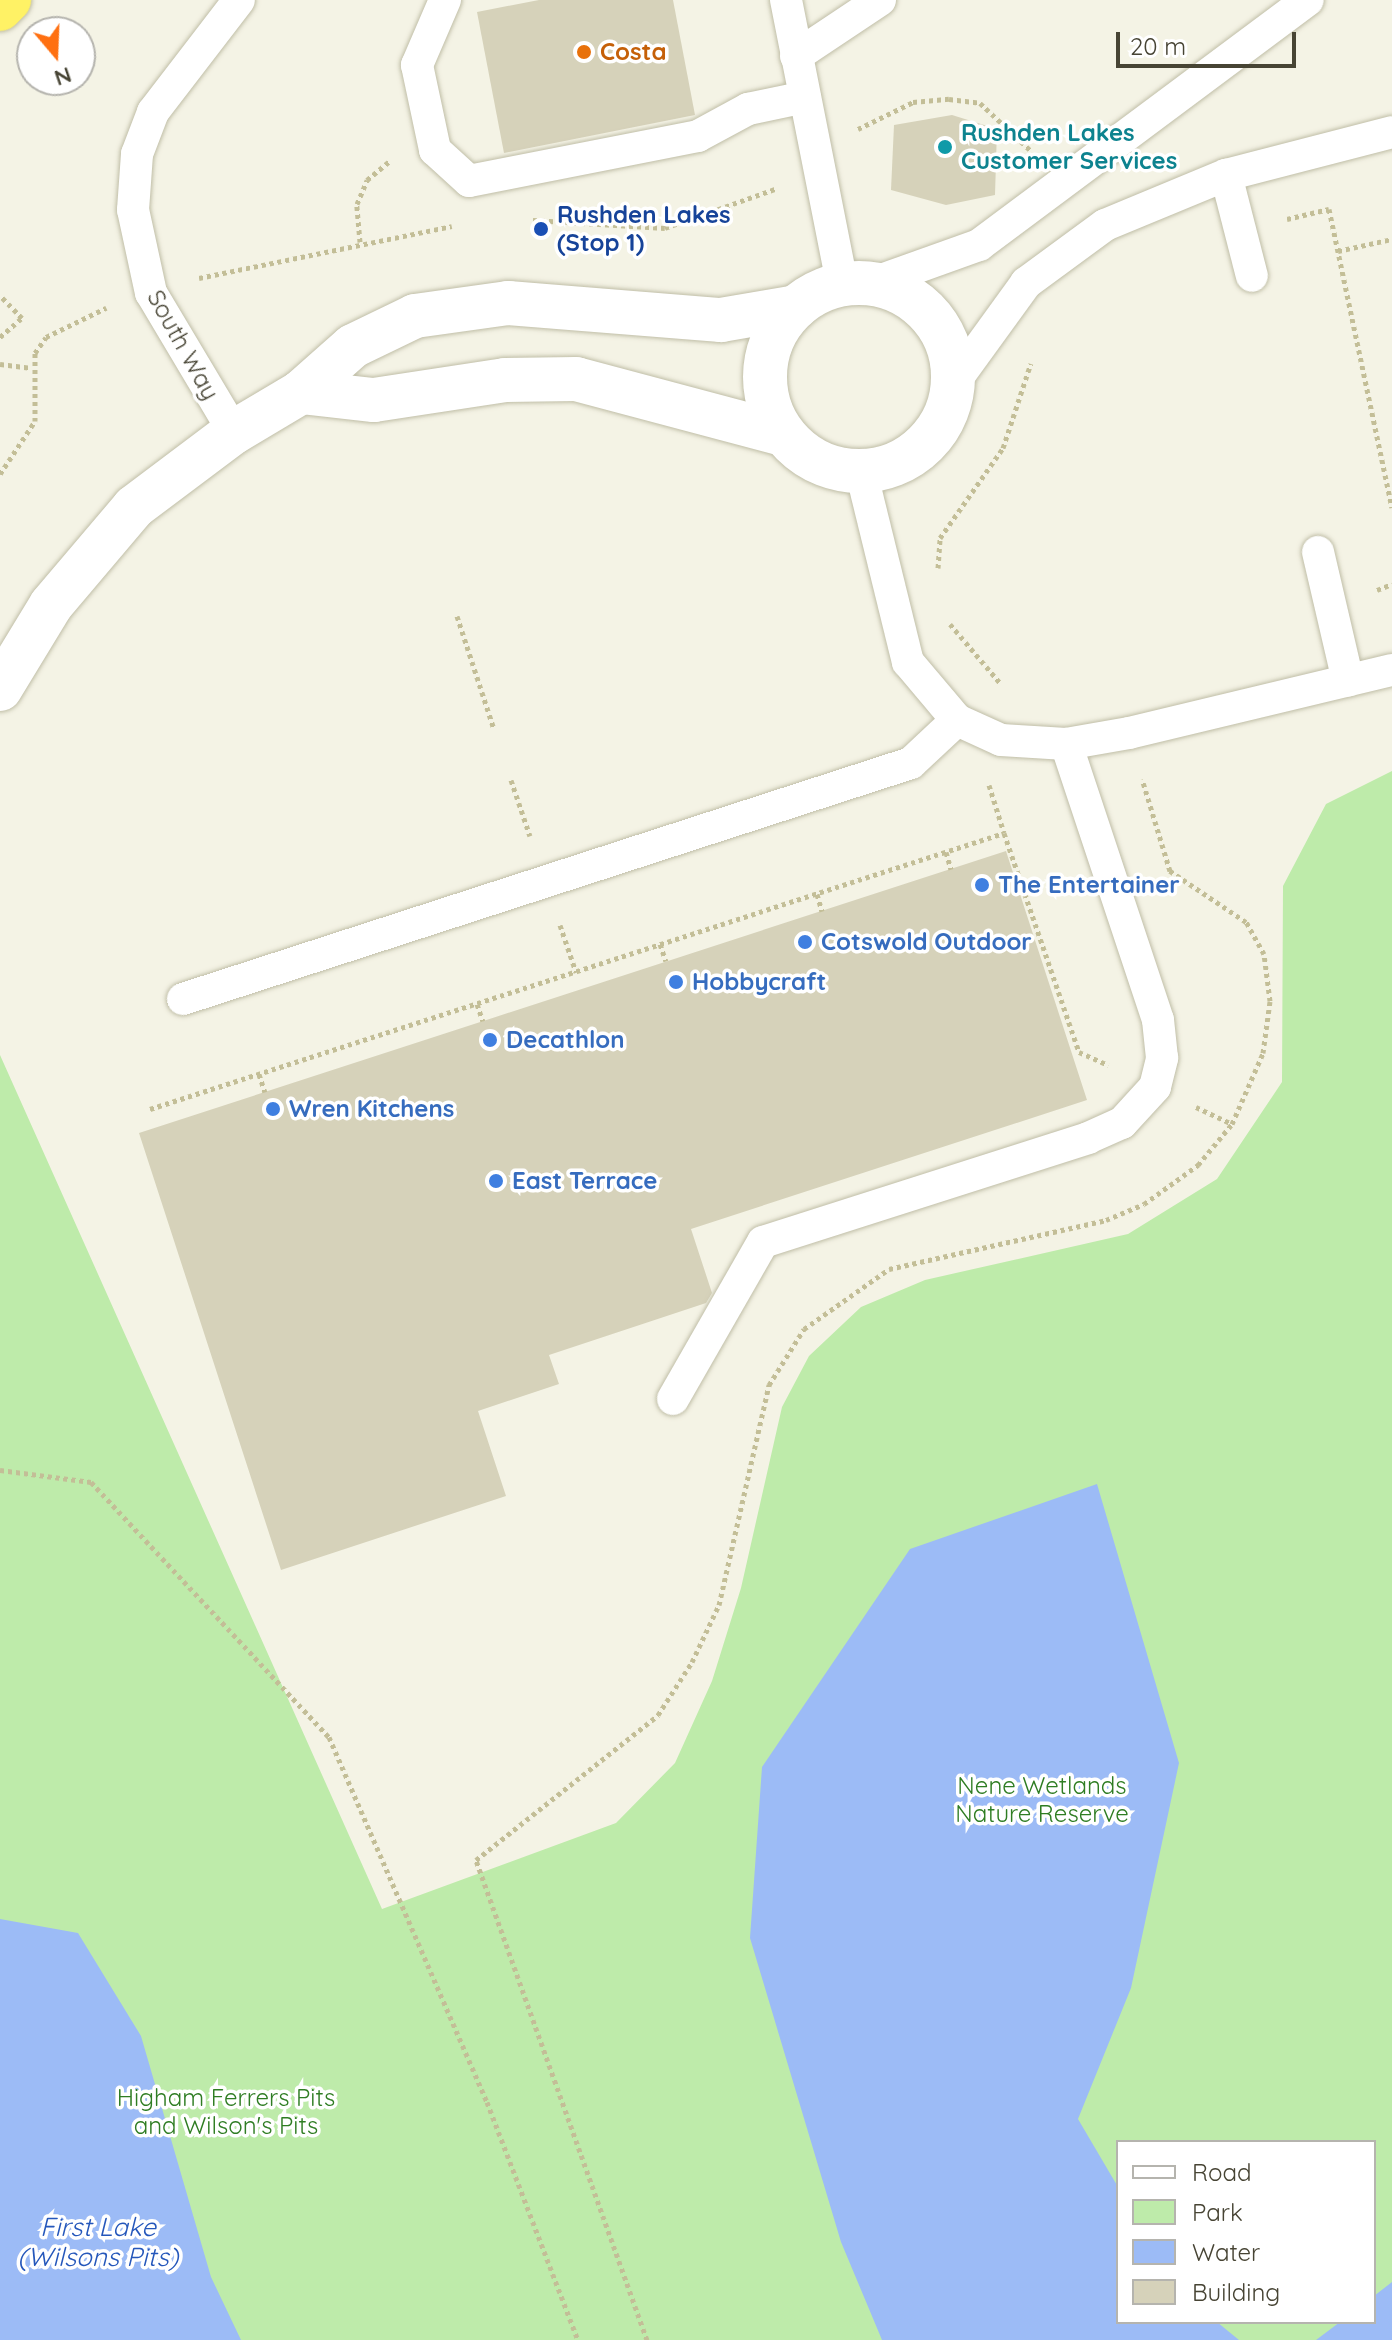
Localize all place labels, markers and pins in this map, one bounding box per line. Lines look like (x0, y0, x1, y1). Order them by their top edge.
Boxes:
place label: Costa (600, 38, 666, 66)
marker: Costa (575, 43, 593, 61)
place label: Rushden Lakes Customer Services (961, 119, 1177, 175)
marker: Rushden Lakes Customer Services (936, 138, 954, 156)
place label: Rushden Lakes (Stop 1) (557, 201, 731, 257)
marker: Rushden Lakes (Stop 1) (532, 220, 550, 238)
place label: The Entertainer (998, 871, 1180, 899)
marker: The Entertainer (973, 876, 991, 894)
place label: Cotswold Outdoor (821, 928, 1032, 956)
marker: Cotswold Outdoor (796, 933, 814, 951)
place label: Hobbycraft (692, 968, 826, 996)
marker: Hobbycraft (667, 973, 685, 991)
place label: Decathlon (506, 1026, 624, 1054)
marker: Decathlon (481, 1031, 499, 1049)
place label: Wren Kitchens (289, 1095, 454, 1123)
marker: Wren Kitchens (264, 1100, 282, 1118)
place label: East Terrace (512, 1167, 657, 1195)
marker: East Terrace (487, 1172, 505, 1190)

